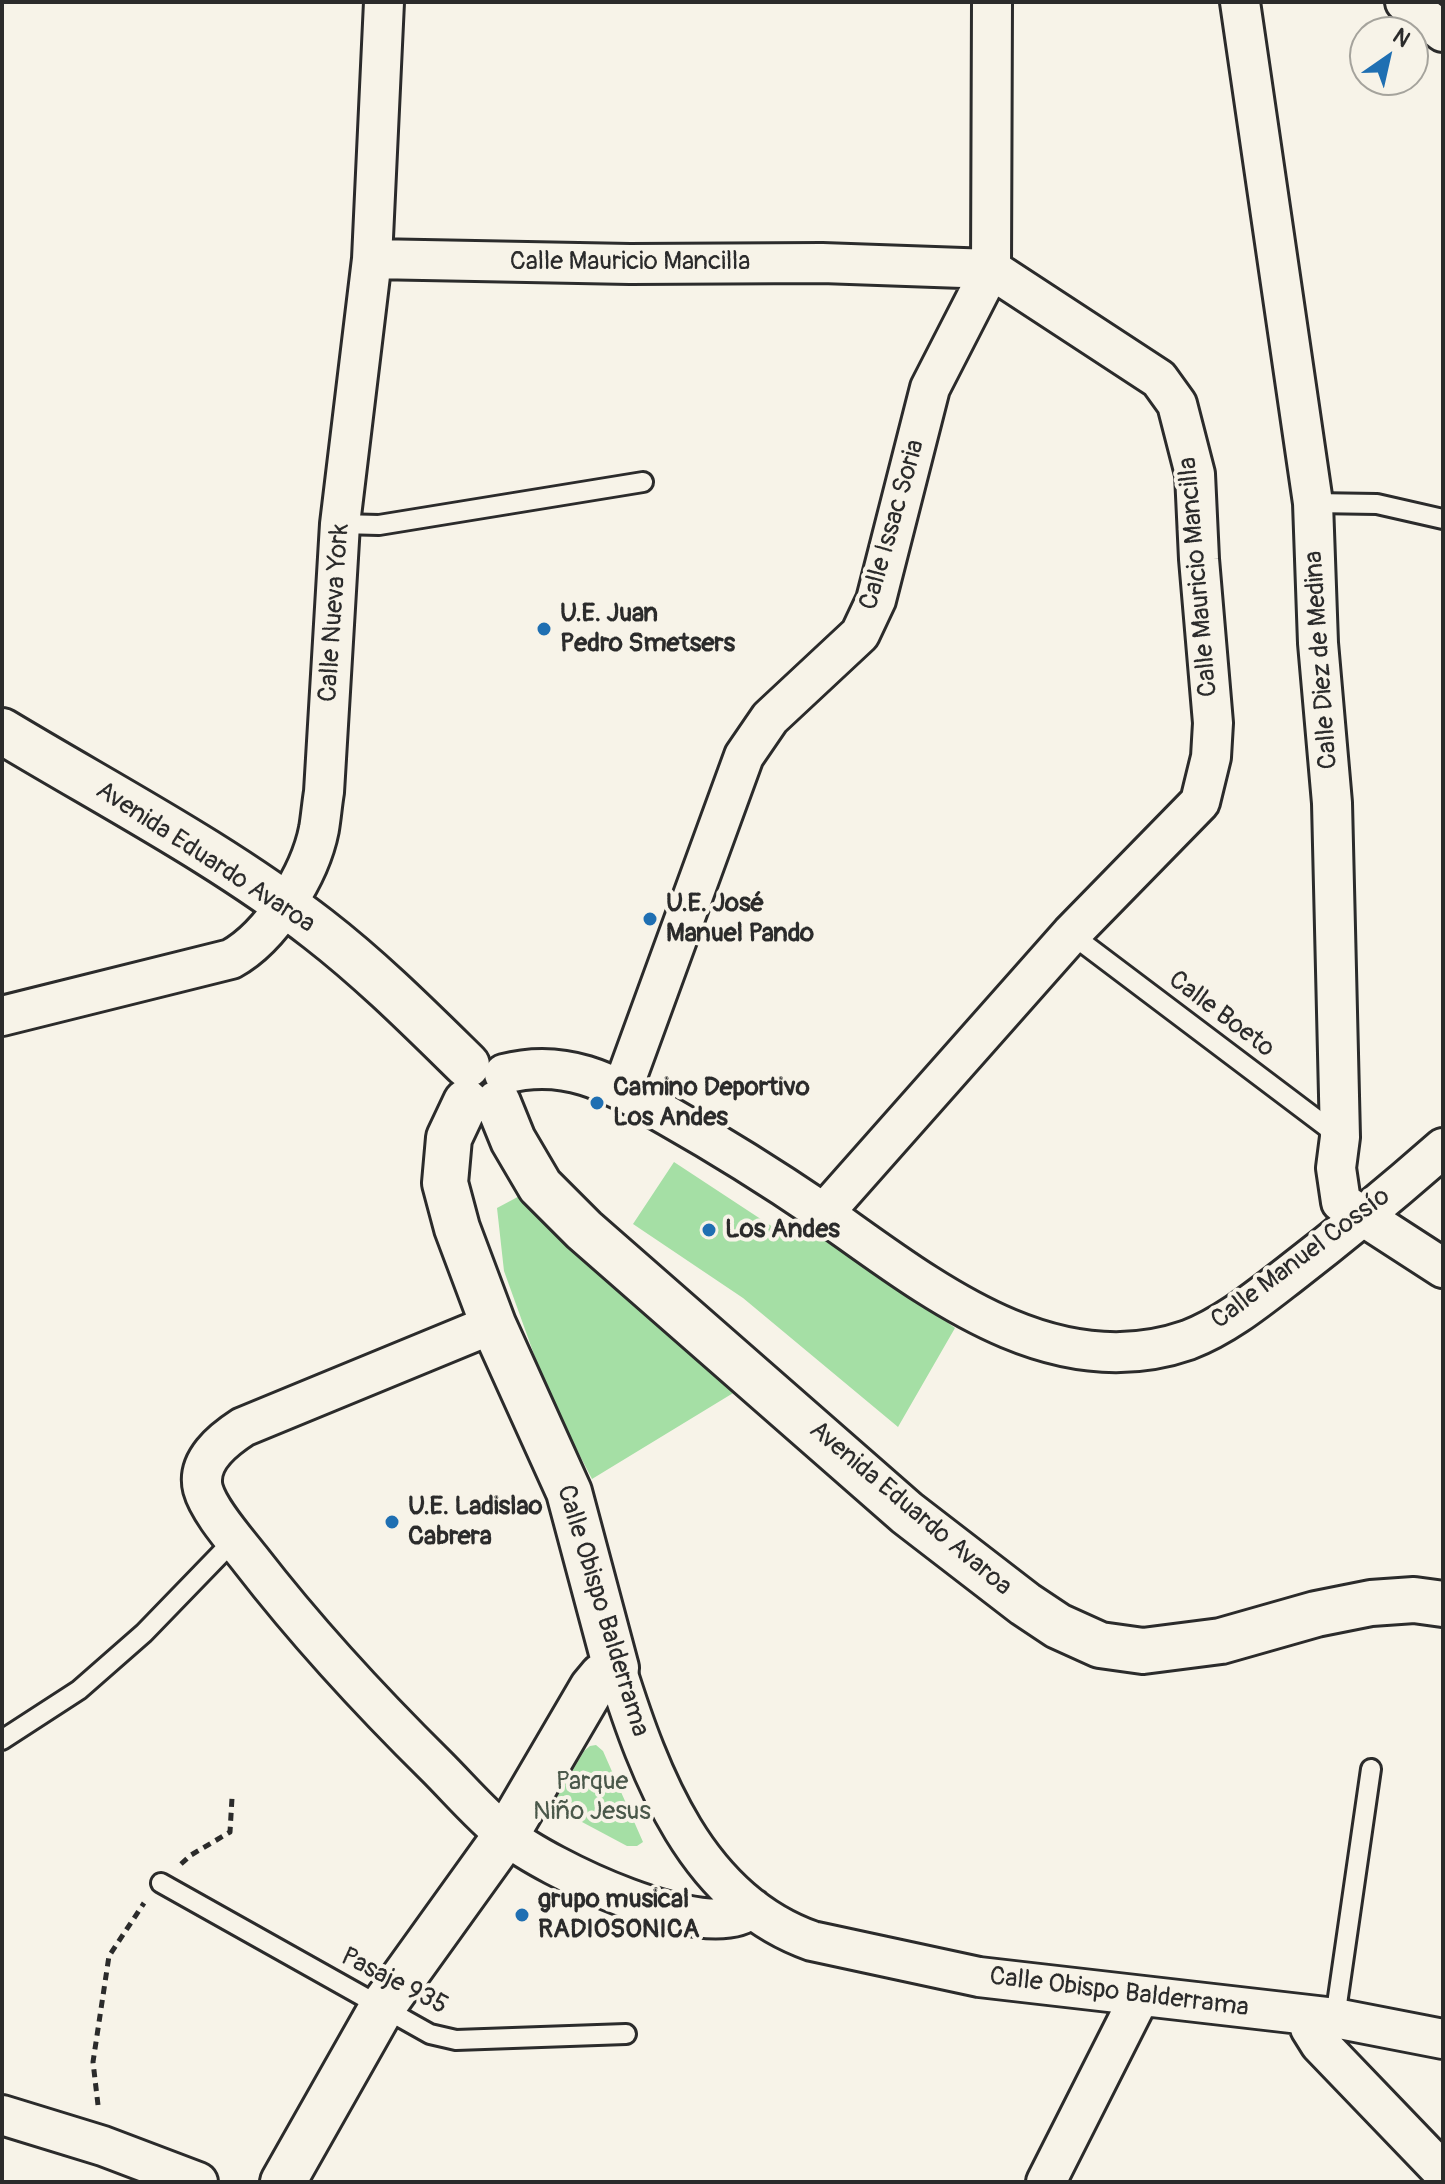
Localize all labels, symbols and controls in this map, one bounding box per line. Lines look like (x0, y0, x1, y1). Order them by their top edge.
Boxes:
north arrow (1349, 16, 1429, 96)
text: N (1387, 22, 1415, 54)
street label: Calle Mauricio Mancilla (510, 246, 750, 278)
street label: Calle Issac Soria (854, 436, 932, 614)
street label: Calle Mauricio Mancilla (1173, 456, 1225, 698)
street label: Calle Nueva York (313, 523, 357, 703)
street label: Calle Diez de Medina (1299, 550, 1345, 770)
place label: U.E. Juan Pedro Smetsers (560, 598, 735, 660)
marker: U.E. Juan Pedro Smetsers (535, 620, 553, 638)
street label: Avenida Eduardo Avaroa (90, 775, 320, 941)
place label: U.E. José Manuel Pando (666, 888, 814, 950)
marker: U.E. José Manuel Pando (641, 910, 659, 928)
street label: Calle Boeto (1162, 965, 1280, 1065)
place label: Camino Deportivo Los Andes (613, 1072, 810, 1134)
marker: Camino Deportivo Los Andes (588, 1094, 606, 1112)
street label: Calle Manuel Cossío (1205, 1182, 1397, 1336)
place label: Los Andes (725, 1214, 840, 1246)
marker: Los Andes (700, 1221, 718, 1239)
street label: Avenida Eduardo Avaroa (802, 1415, 1018, 1603)
street label: Calle Obispo Balderrama (549, 1482, 655, 1740)
place label: U.E. Ladislao Cabrera (408, 1491, 542, 1552)
marker: U.E. Ladislao Cabrera (383, 1513, 401, 1531)
park label: Parque Niño Jesus (533, 1766, 651, 1828)
place label: grupo musical RADIOSONICA (538, 1884, 700, 1946)
marker: grupo musical RADIOSONICA (513, 1906, 531, 1924)
street label: Pasaje 935 (335, 1942, 453, 2022)
street label: Calle Obispo Balderrama (988, 1962, 1250, 2024)

